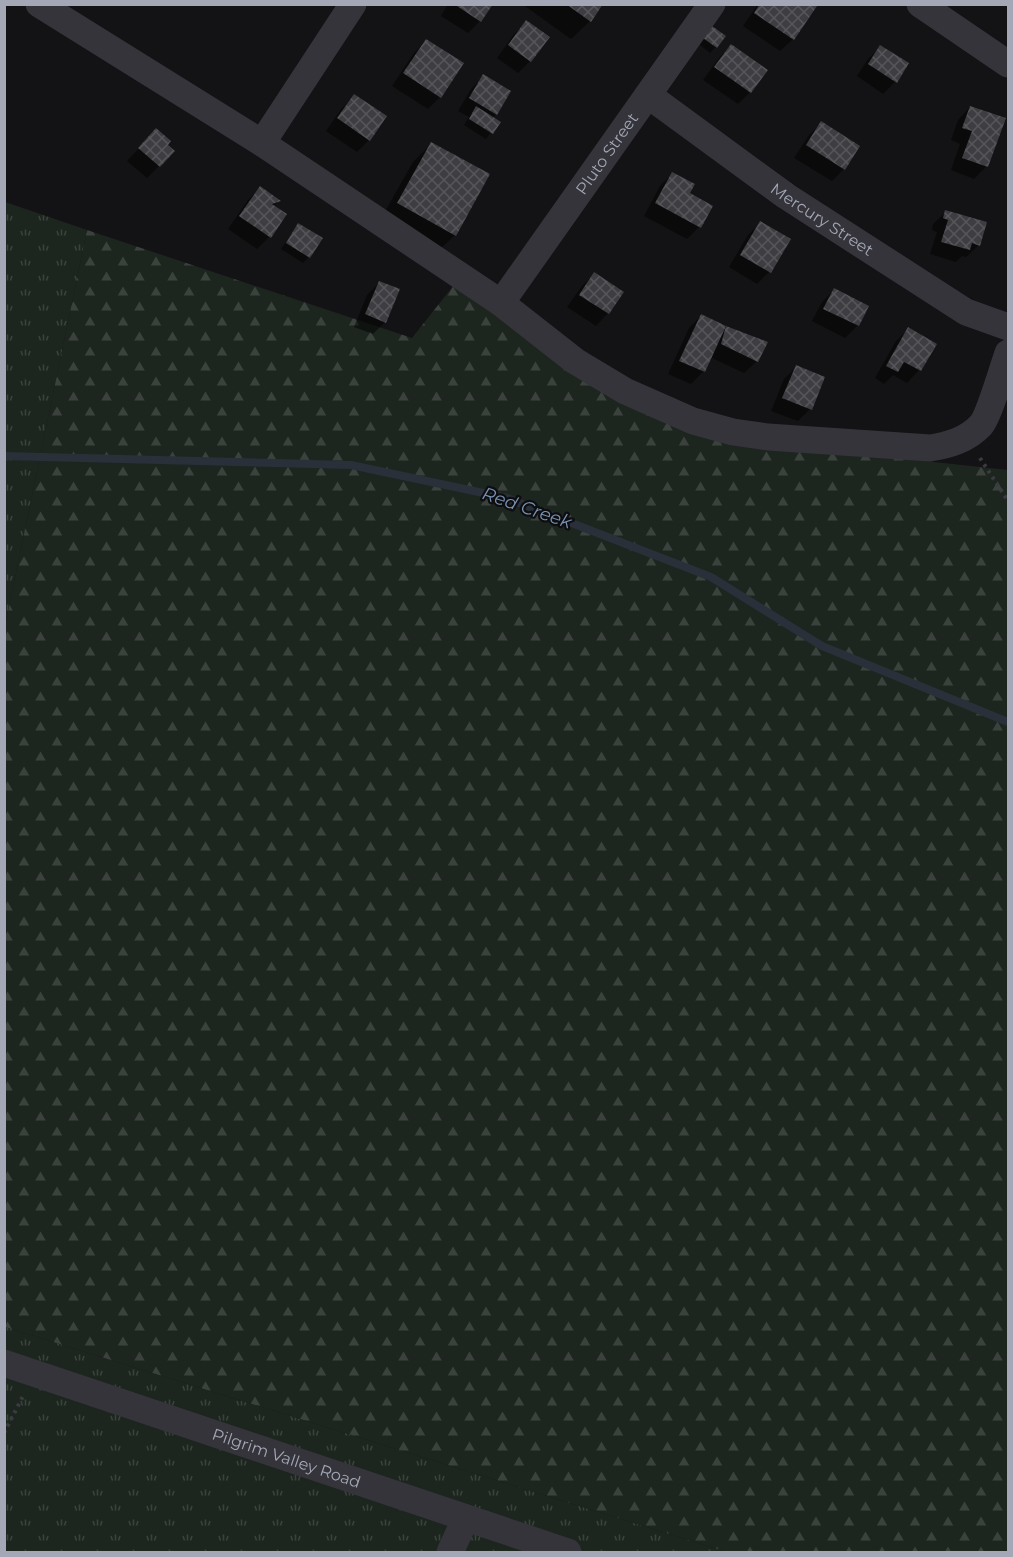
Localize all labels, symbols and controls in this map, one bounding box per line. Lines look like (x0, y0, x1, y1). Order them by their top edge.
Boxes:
street label: Pluto Street (572, 109, 642, 198)
street label: Mercury Street (767, 179, 877, 260)
water label: Red Creek (479, 482, 576, 534)
street label: Pilgrim Valley Road (210, 1424, 363, 1492)

